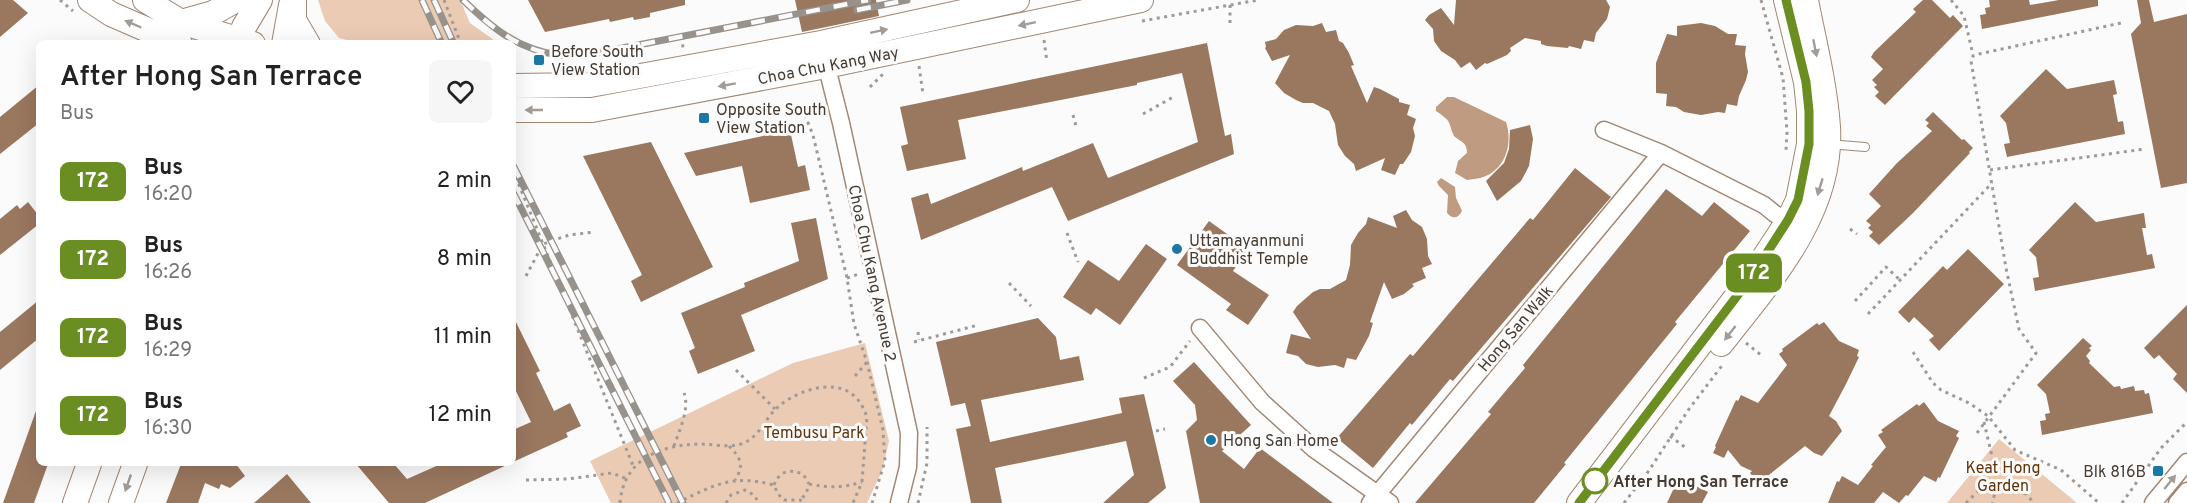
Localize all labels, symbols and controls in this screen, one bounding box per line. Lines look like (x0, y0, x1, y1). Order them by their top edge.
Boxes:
one-way arrow (124, 19, 142, 29)
one-way arrow (1017, 20, 1036, 29)
one-way arrow (869, 25, 888, 35)
one-way arrow (1811, 39, 1820, 58)
place label: Before South View Station (551, 43, 644, 81)
street label: Choa Chu Kang Way (756, 43, 901, 90)
marker: Before South View Station (532, 53, 546, 67)
text: After Hong San Terrace (60, 60, 362, 96)
button: heart (429, 60, 492, 123)
one-way arrow (717, 81, 736, 90)
text: Bus (60, 101, 94, 127)
place label: Opposite South View Station (716, 101, 827, 139)
one-way arrow (525, 105, 544, 115)
marker: Opposite South View Station (697, 111, 711, 125)
text: Bus (144, 155, 183, 182)
text: 172 (77, 168, 109, 195)
text: 2 min (437, 168, 492, 195)
one-way arrow (1815, 178, 1824, 196)
text: 16:20 (144, 182, 193, 208)
street label: Choa Chu Kang Avenue 2 (843, 183, 900, 364)
place label: Uttamayanmuni Buddhist Temple (1189, 232, 1308, 270)
text: Bus (144, 233, 183, 260)
marker: Uttamayanmuni Buddhist Temple (1170, 242, 1184, 256)
text: 172 (77, 246, 109, 273)
text: 8 min (437, 246, 492, 273)
line badge: 172 (1720, 254, 1788, 292)
text: 16:26 (144, 260, 192, 286)
text: 172 (1738, 260, 1770, 287)
street label: Hong San Walk (1475, 282, 1559, 377)
text: Bus (144, 311, 183, 338)
text: 172 (77, 324, 109, 351)
text: 11 min (434, 324, 492, 351)
one-way arrow (1723, 325, 1736, 341)
text: 16:29 (144, 338, 192, 364)
text: Bus (144, 389, 183, 416)
text: 172 (77, 402, 109, 429)
text: 12 min (429, 402, 492, 429)
text: 16:30 (144, 416, 193, 442)
park label: Tembusu Park (763, 424, 865, 444)
place label: Hong San Home (1223, 432, 1339, 452)
marker: Hong San Home (1204, 433, 1218, 447)
park label: Keat Hong Garden (1965, 459, 2041, 497)
place label: Blk 816B (2083, 463, 2146, 483)
marker: Blk 816B (2151, 464, 2165, 478)
marker: After Hong San Terrace (1582, 468, 1608, 494)
place label: After Hong San Terrace (1613, 473, 1789, 493)
one-way arrow (123, 474, 133, 492)
one-way arrow (2164, 475, 2176, 490)

